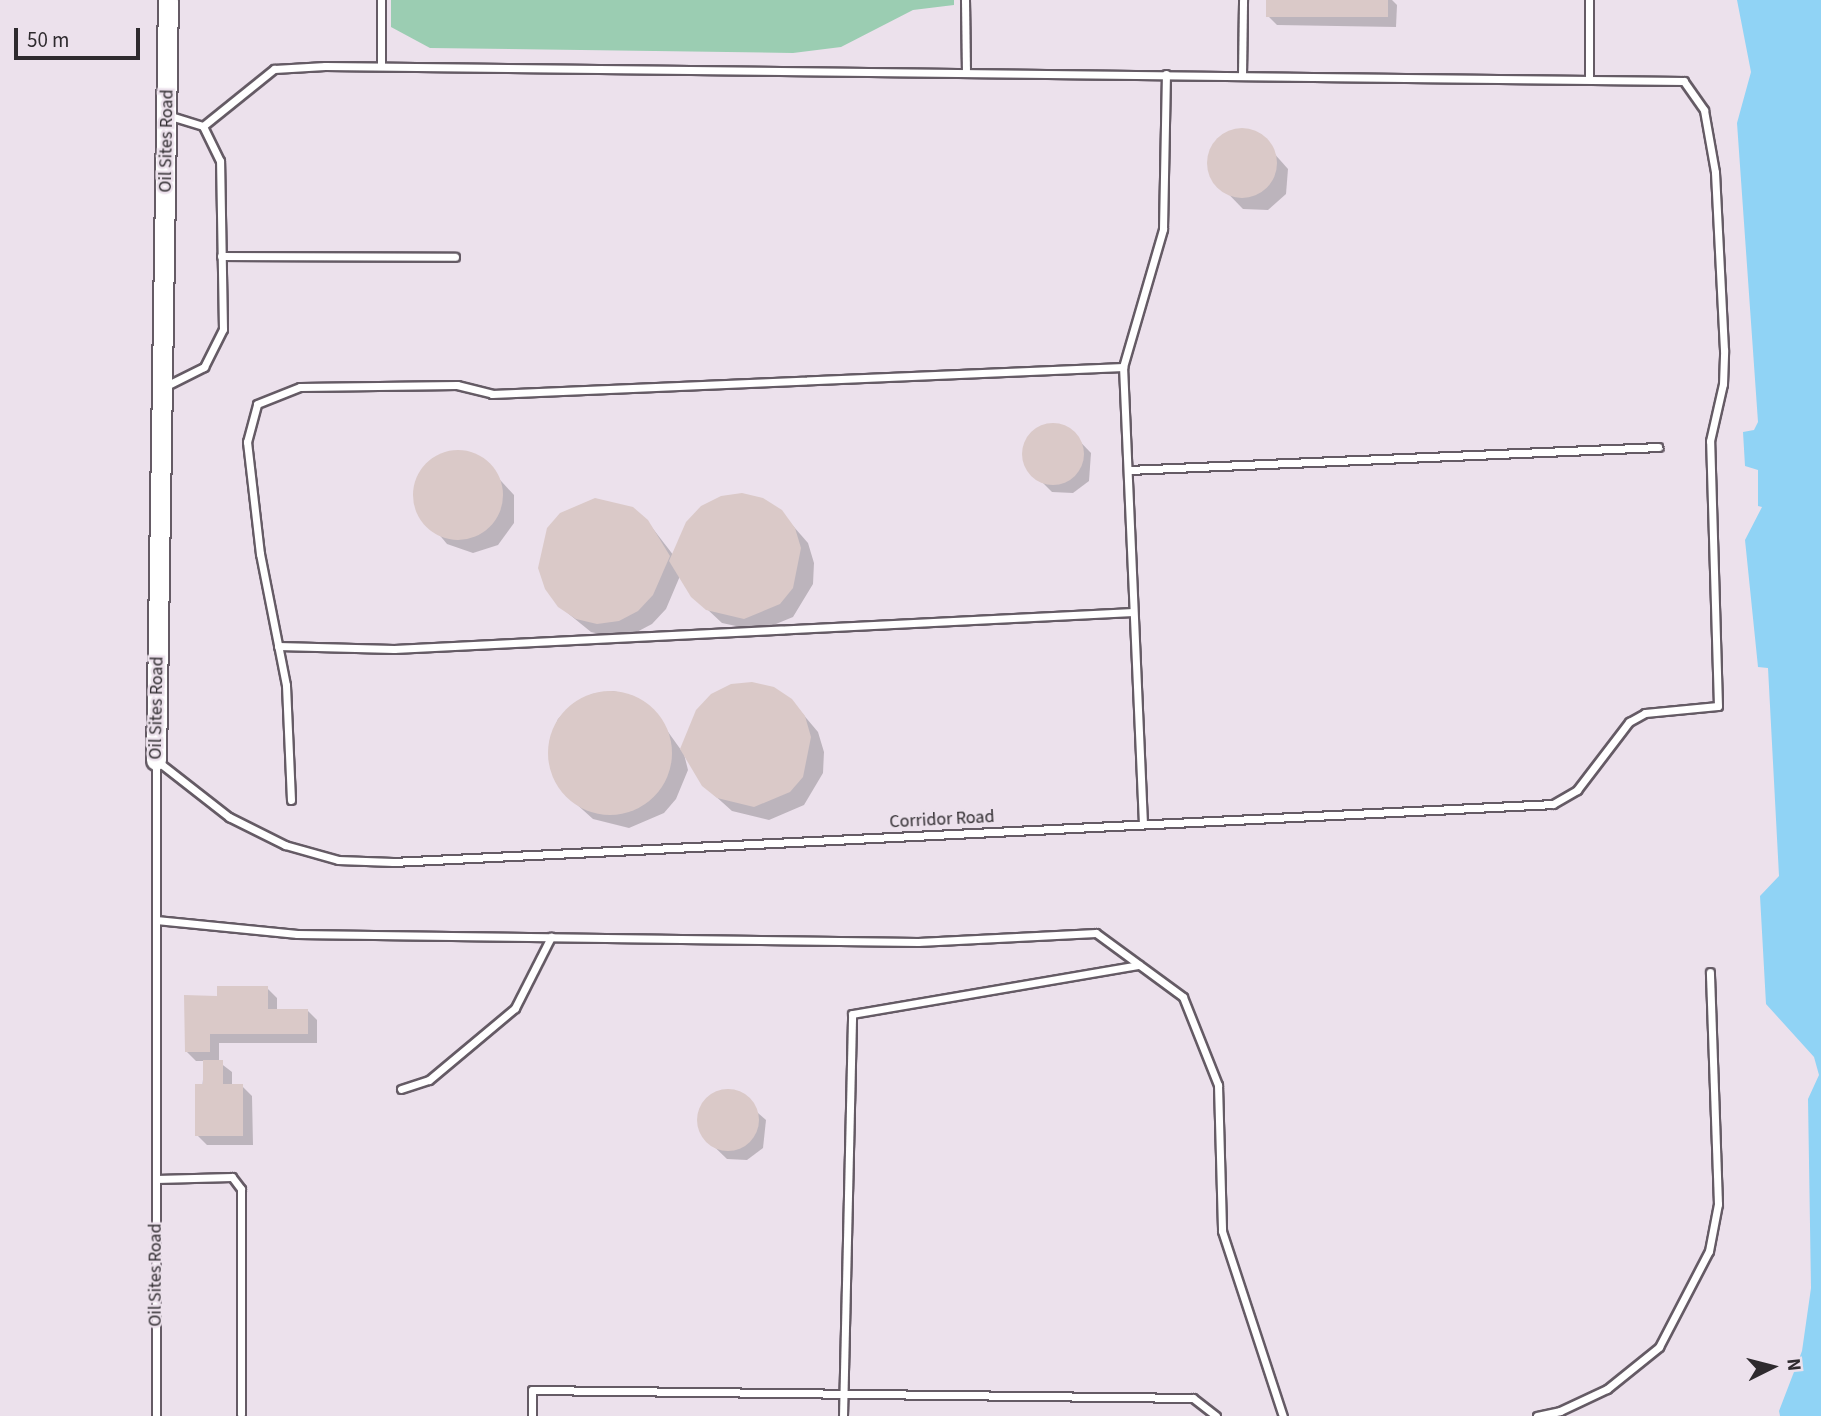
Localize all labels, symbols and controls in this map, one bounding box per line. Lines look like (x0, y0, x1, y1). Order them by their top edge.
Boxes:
scale bar (18, 14, 144, 58)
text: 50 m (27, 25, 69, 55)
street label: Oil Sites Road (155, 89, 179, 193)
street label: Oil Sites Road (145, 656, 169, 760)
street label: Corridor Road (889, 806, 995, 834)
street label: Oil Sites Road (145, 1223, 167, 1327)
north arrow (1737, 1332, 1807, 1402)
text: N (1779, 1357, 1807, 1372)

